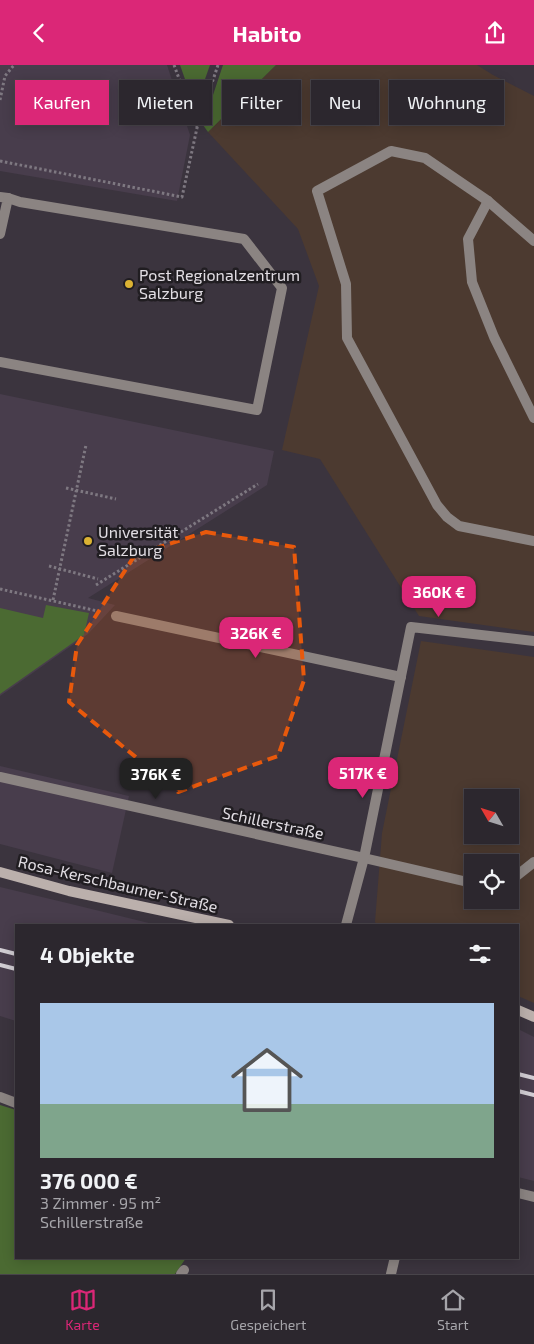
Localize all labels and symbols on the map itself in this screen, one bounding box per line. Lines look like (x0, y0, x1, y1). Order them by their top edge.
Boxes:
place label: Post Regionalzentrum Salzburg (139, 265, 300, 302)
marker: Post Regionalzentrum Salzburg (123, 278, 135, 290)
place label: Universität Salzburg (98, 522, 178, 559)
marker: Universität Salzburg (82, 535, 94, 547)
pin: 360K € (398, 575, 480, 618)
pin: 326K € (215, 617, 297, 659)
pin: 376K € (115, 757, 197, 800)
pin: 517K € (322, 757, 404, 799)
north arrow (464, 789, 519, 844)
street label: Schillerstraße (221, 802, 326, 843)
street label: Rosa-Kerschbaumer-Straße (16, 851, 220, 916)

